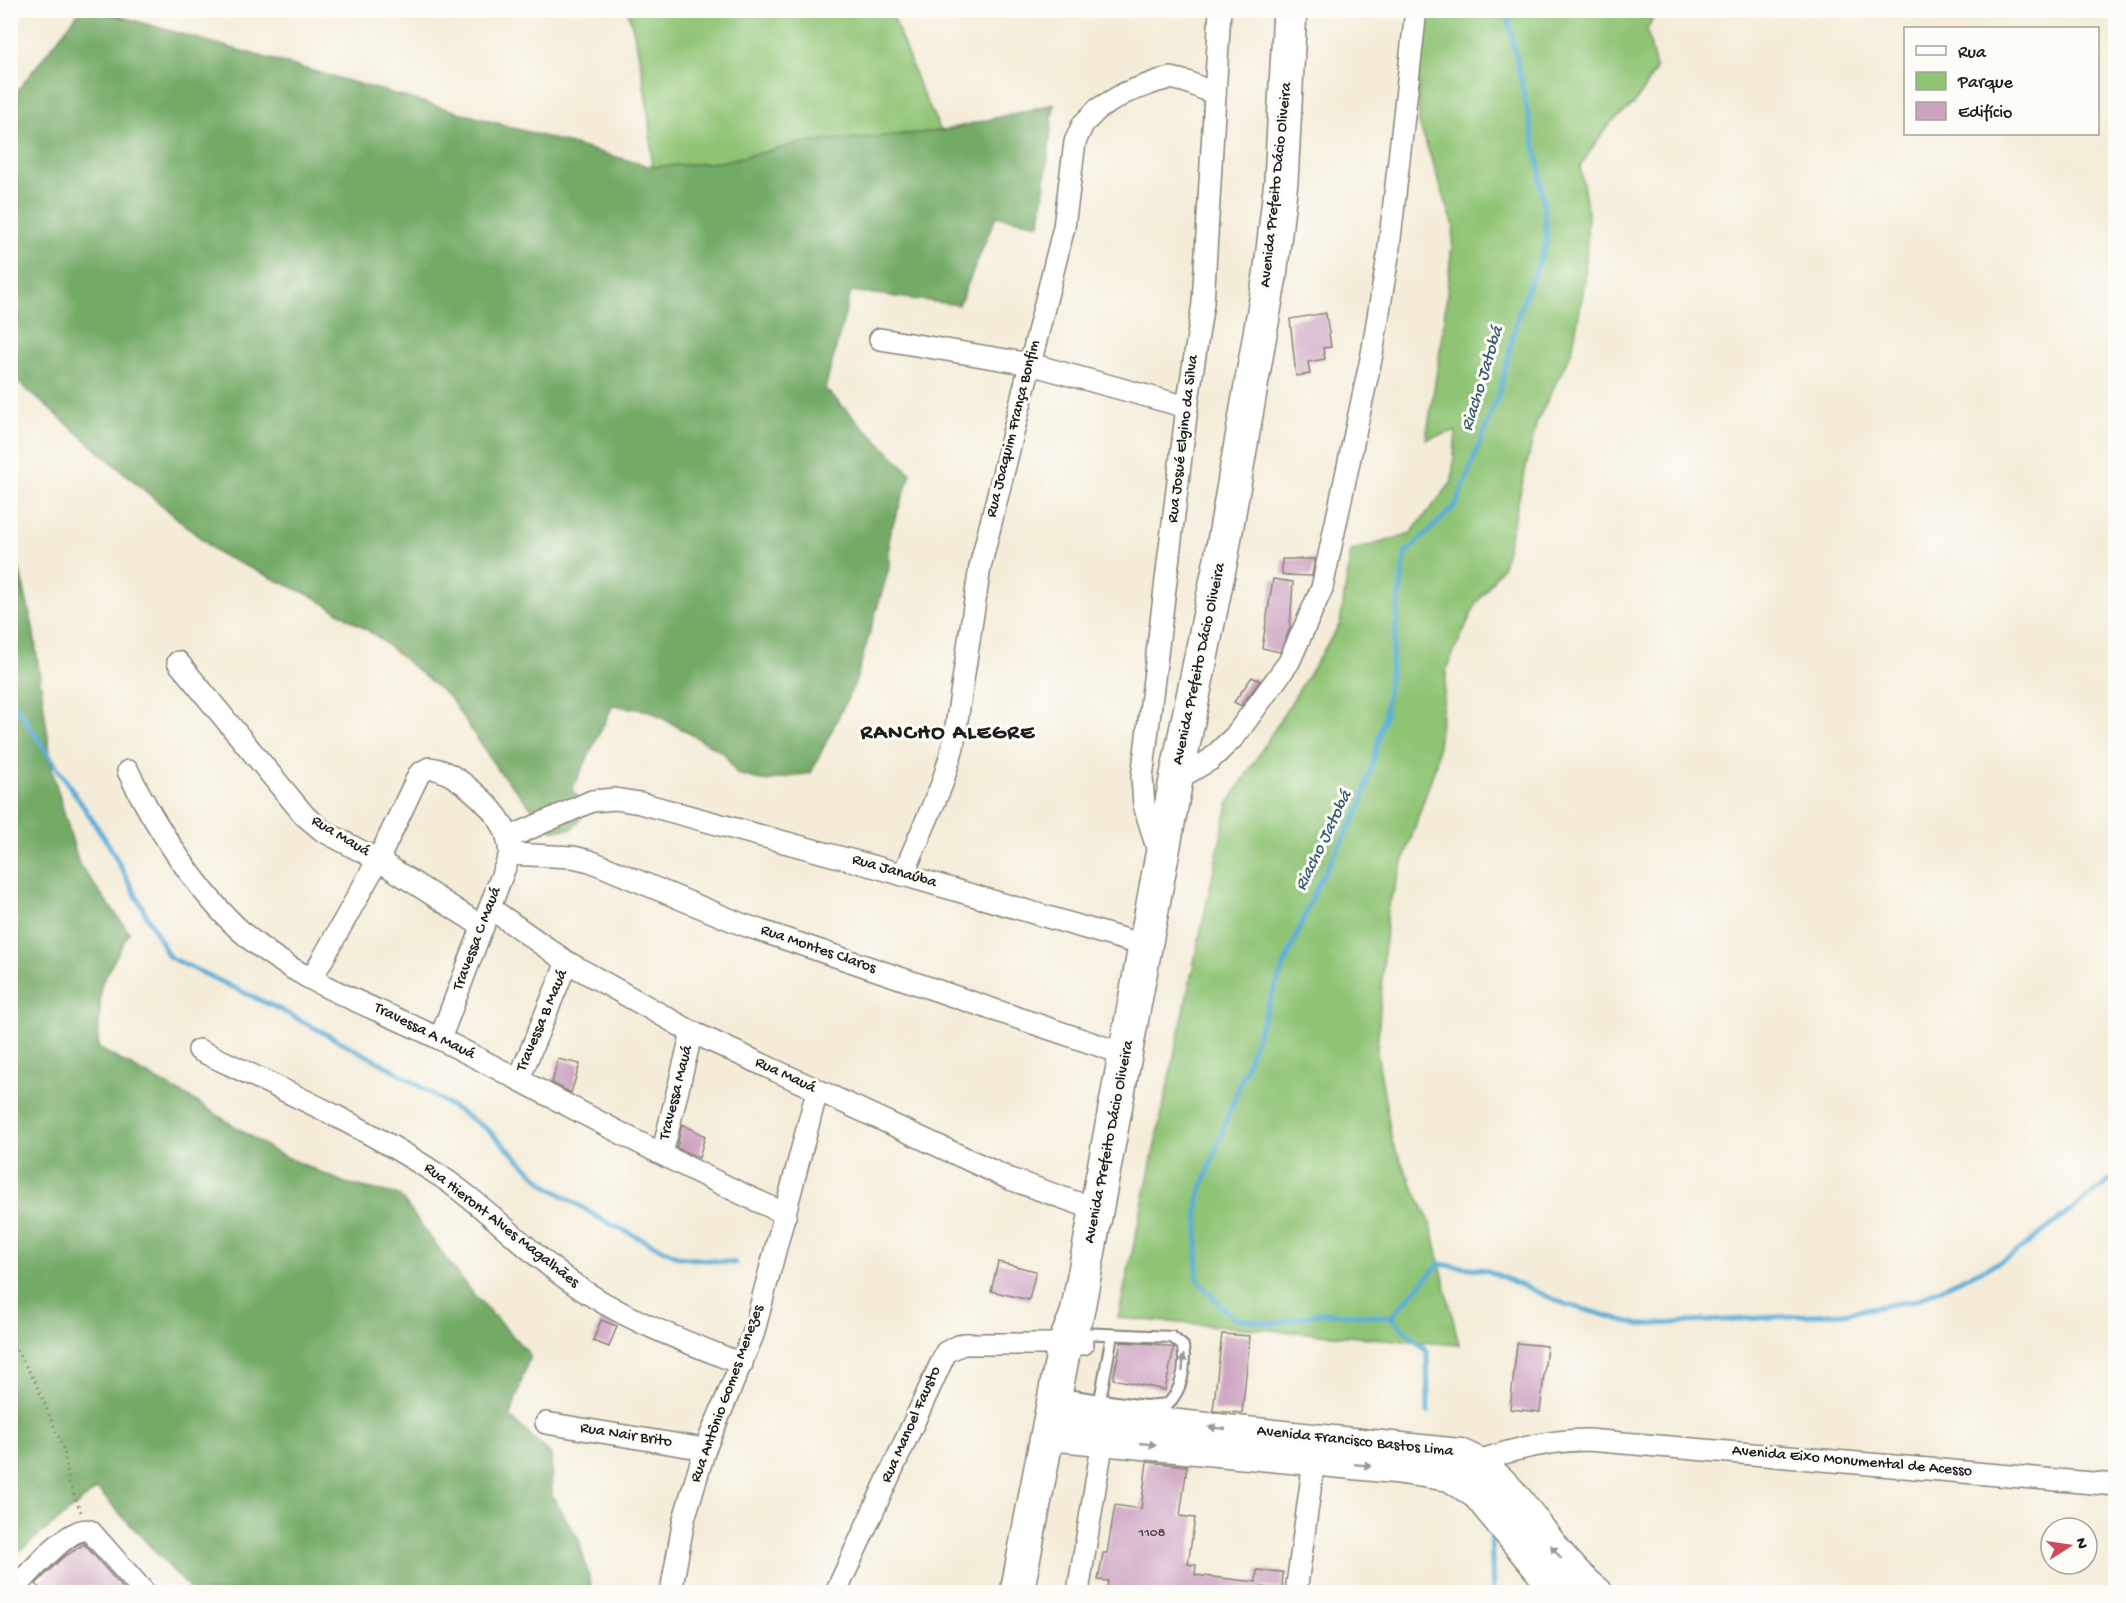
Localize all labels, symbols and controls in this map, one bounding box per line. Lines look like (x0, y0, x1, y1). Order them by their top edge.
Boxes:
legend (1904, 27, 2099, 135)
text: Rua (1958, 43, 1987, 64)
text: Parque (1957, 73, 2014, 94)
street label: Avenida Prefeito Dácio Oliveira (1257, 80, 1297, 288)
text: Edifício (1958, 103, 2012, 124)
water label: Riacho Jatobá (1457, 323, 1509, 434)
street label: Rua Joaquim França Bonfim (983, 338, 1045, 520)
street label: Rua Josué Elgino da Silva (1164, 353, 1204, 524)
street label: Avenida Prefeito Dácio Oliveira (1169, 560, 1231, 767)
district label: RANCHO ALEGRE (859, 721, 1036, 747)
water label: Riacho Jatobá (1291, 787, 1358, 894)
street label: Rua Mauá (307, 812, 374, 862)
street label: Rua Janaúba (849, 851, 940, 893)
street label: Travessa C Mauá (449, 884, 507, 994)
street label: Rua Montes Claros (758, 921, 879, 979)
street label: Travessa B Mauá (513, 966, 573, 1076)
street label: Travessa A Mauá (369, 999, 479, 1065)
street label: Avenida Prefeito Dácio Oliveira (1081, 1038, 1139, 1245)
street label: Travessa Mauá (656, 1043, 698, 1143)
street label: Rua Mauá (752, 1054, 819, 1099)
street label: Rua Hieront Alves Magalhães (419, 1159, 584, 1293)
street label: Rua Antônio Gomes Menezes (687, 1302, 769, 1485)
one-way arrow (1179, 1353, 1188, 1372)
street label: Rua Manoel Fausto (878, 1364, 946, 1486)
street label: Rua Nair Brito (579, 1419, 673, 1453)
street label: Avenida Francisco Bastos Lima (1256, 1422, 1455, 1462)
one-way arrow (1208, 1423, 1227, 1433)
one-way arrow (1138, 1439, 1157, 1449)
street label: Avenida Eixo Monumental de Acesso (1731, 1442, 1973, 1482)
one-way arrow (1353, 1461, 1372, 1470)
north arrow (2039, 1516, 2099, 1576)
house number: 1108 (1138, 1525, 1166, 1542)
text: N (2070, 1537, 2091, 1551)
one-way arrow (1549, 1544, 1562, 1560)

